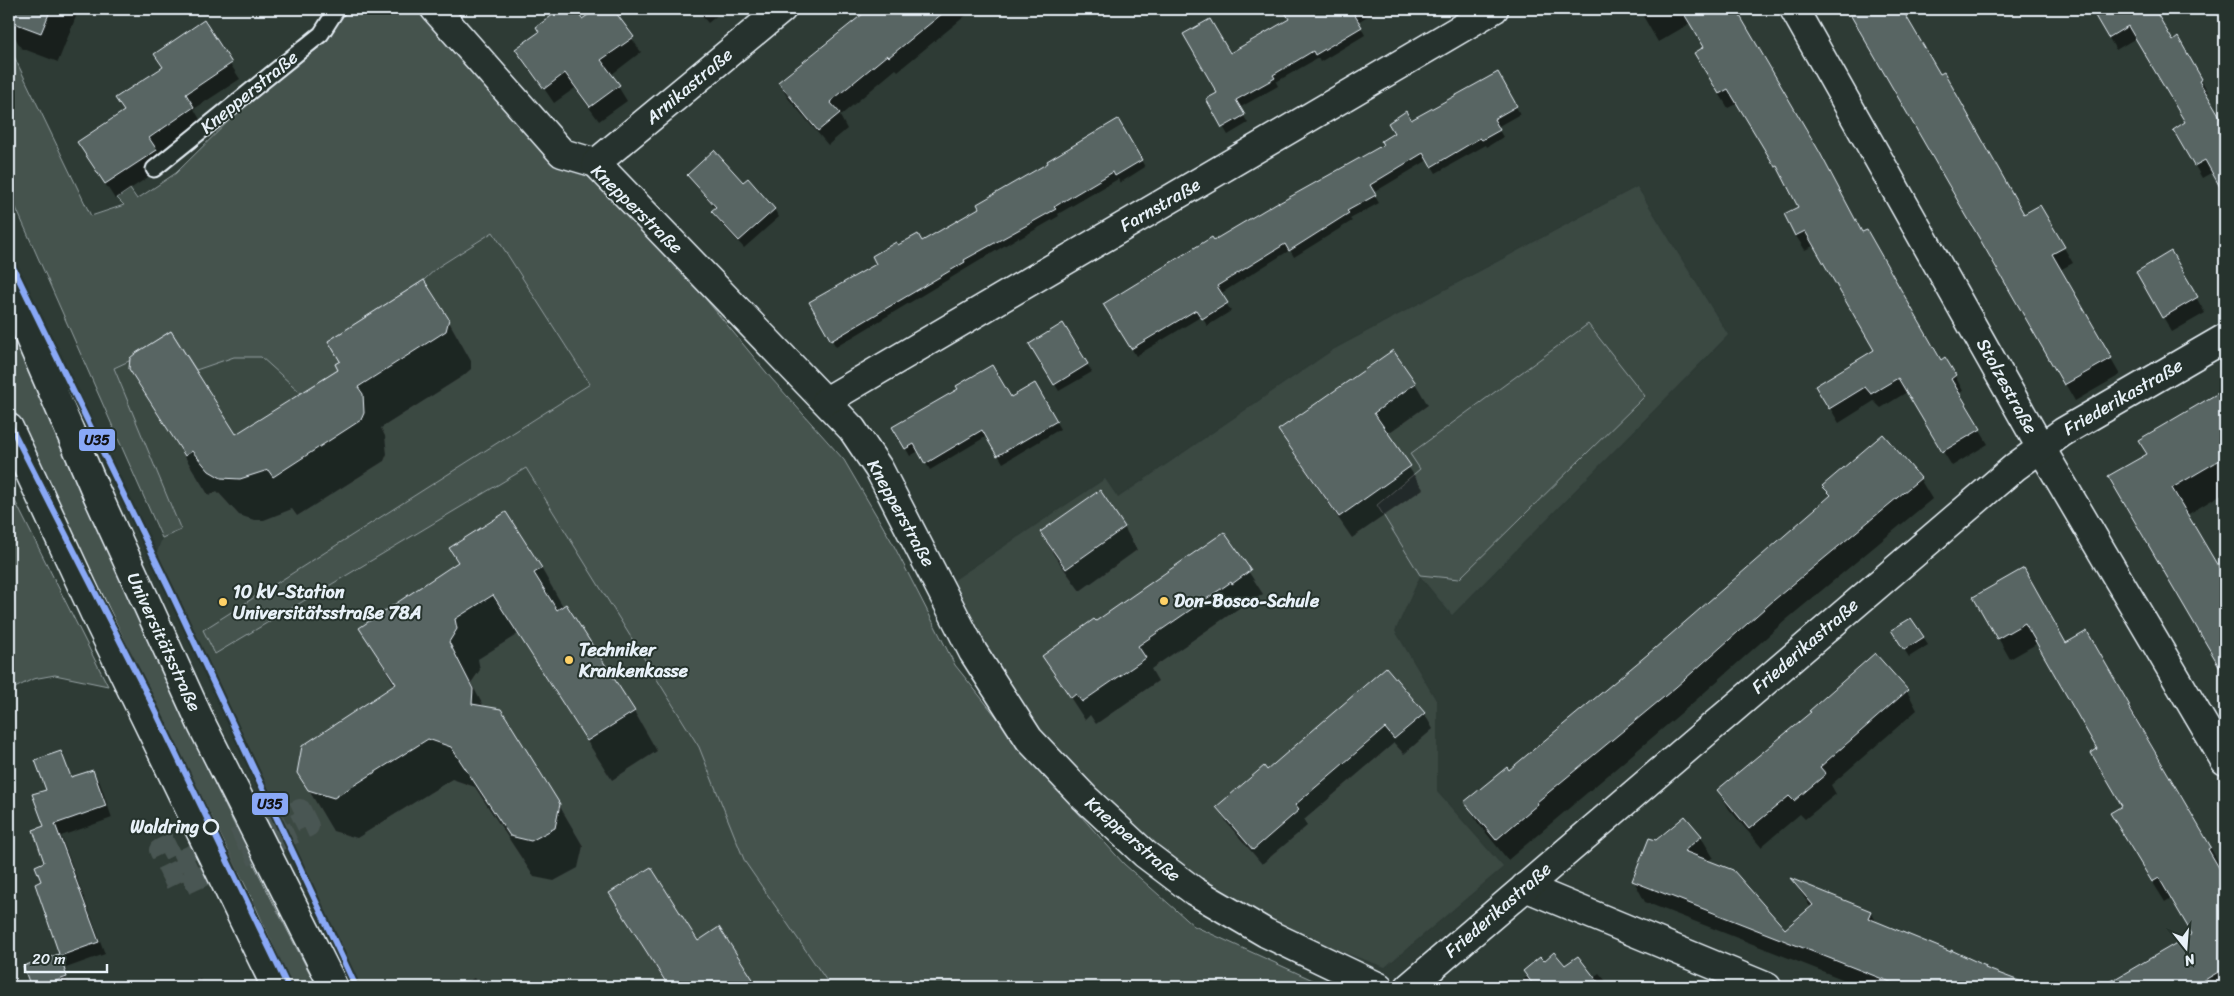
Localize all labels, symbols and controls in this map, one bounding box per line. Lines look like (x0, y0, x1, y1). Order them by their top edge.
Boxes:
street label: Arnikastraße (637, 39, 740, 133)
street label: Knepperstraße (193, 42, 305, 142)
street label: Knepperstraße (583, 156, 691, 262)
street label: Farnstraße (1114, 169, 1207, 241)
street label: Stolzestraße (1967, 332, 2047, 440)
street label: Friederikastraße (2057, 350, 2189, 444)
line badge: U35 (78, 428, 116, 452)
text: U35 (84, 428, 110, 453)
street label: Knepperstraße (858, 453, 944, 573)
street label: Universitätsstraße (118, 567, 210, 717)
place label: 10 kV-Station Universitätsstraße 78A (233, 576, 422, 629)
place label: Don-Bosco-Schule (1174, 585, 1320, 617)
street label: Friederikastraße (1744, 590, 1866, 702)
marker: Don-Bosco-Schule (1158, 595, 1170, 607)
marker: 10 kV-Station Universitätsstraße 78A (217, 596, 229, 608)
place label: Techniker Krankenkasse (578, 634, 689, 687)
marker: Techniker Krankenkasse (563, 654, 575, 666)
street label: Knepperstraße (1078, 788, 1188, 890)
line badge: U35 (251, 792, 289, 816)
text: U35 (257, 792, 283, 817)
place label: Waldring (130, 811, 199, 843)
marker: Waldring (203, 819, 219, 835)
street label: Friederikastraße (1437, 854, 1559, 966)
north arrow (2162, 924, 2212, 974)
scale bar (25, 941, 108, 973)
text: 20 m (32, 946, 66, 972)
text: N (2181, 946, 2199, 973)

